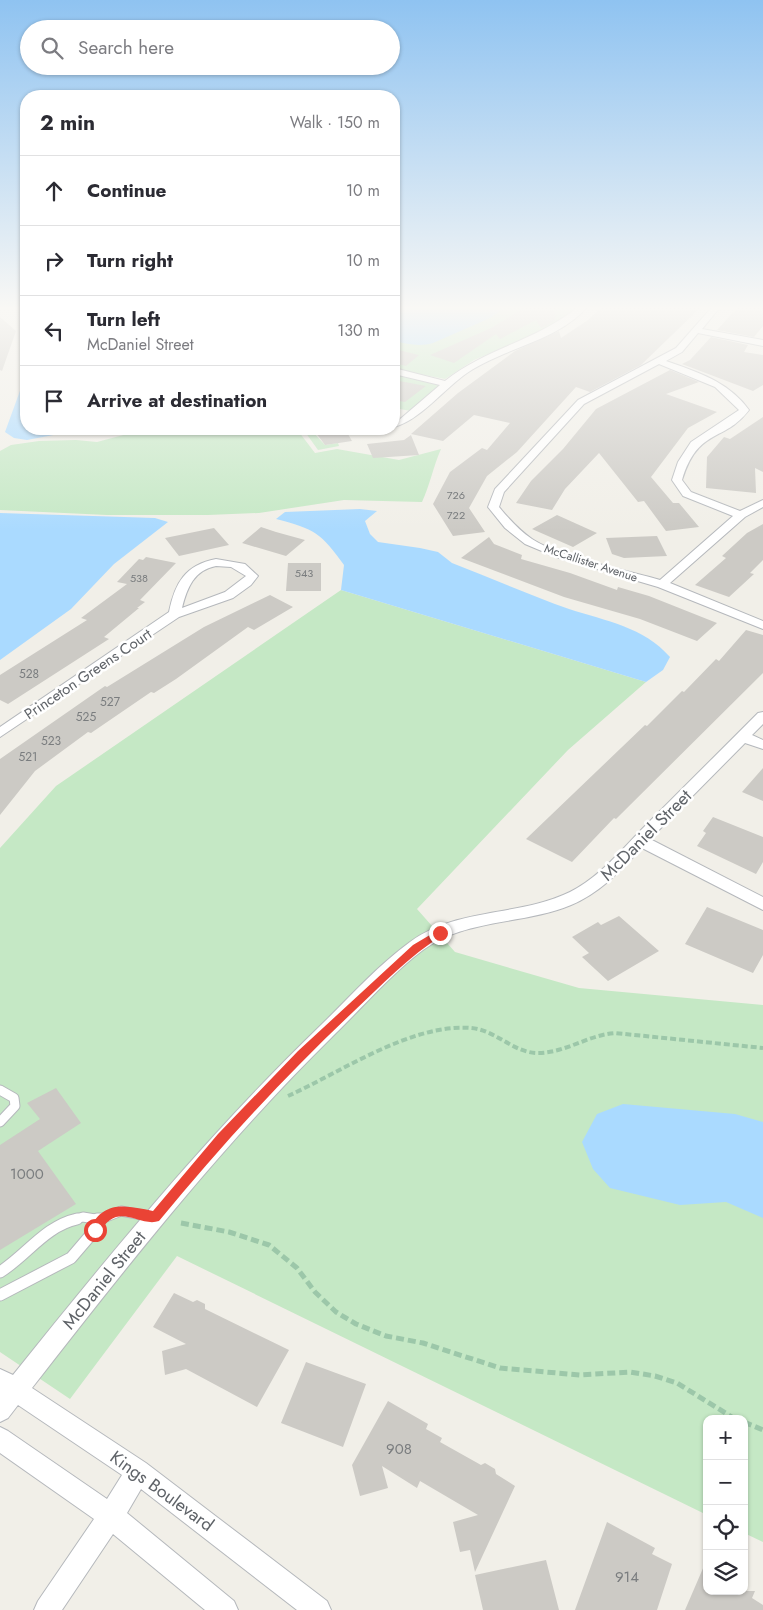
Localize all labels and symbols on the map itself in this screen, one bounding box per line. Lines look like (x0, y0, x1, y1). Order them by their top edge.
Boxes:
house number: 726 (447, 487, 465, 503)
house number: 722 (447, 507, 465, 523)
street label: McCallister Avenue (542, 539, 640, 587)
house number: 543 (295, 565, 313, 581)
house number: 538 (130, 570, 148, 586)
street label: Princeton Greens Court (20, 623, 156, 725)
house number: 528 (19, 665, 39, 683)
house number: 527 (100, 693, 121, 711)
house number: 525 (76, 708, 96, 726)
house number: 523 (41, 732, 62, 750)
house number: 521 (19, 748, 38, 766)
street label: McDaniel Street (594, 783, 698, 887)
route end (429, 922, 452, 945)
house number: 1000 (10, 1163, 44, 1185)
route start (84, 1219, 107, 1242)
street label: McDaniel Street (56, 1225, 152, 1335)
house number: 908 (386, 1438, 412, 1460)
street label: Kings Boulevard (105, 1444, 219, 1538)
house number: 914 (615, 1566, 639, 1588)

